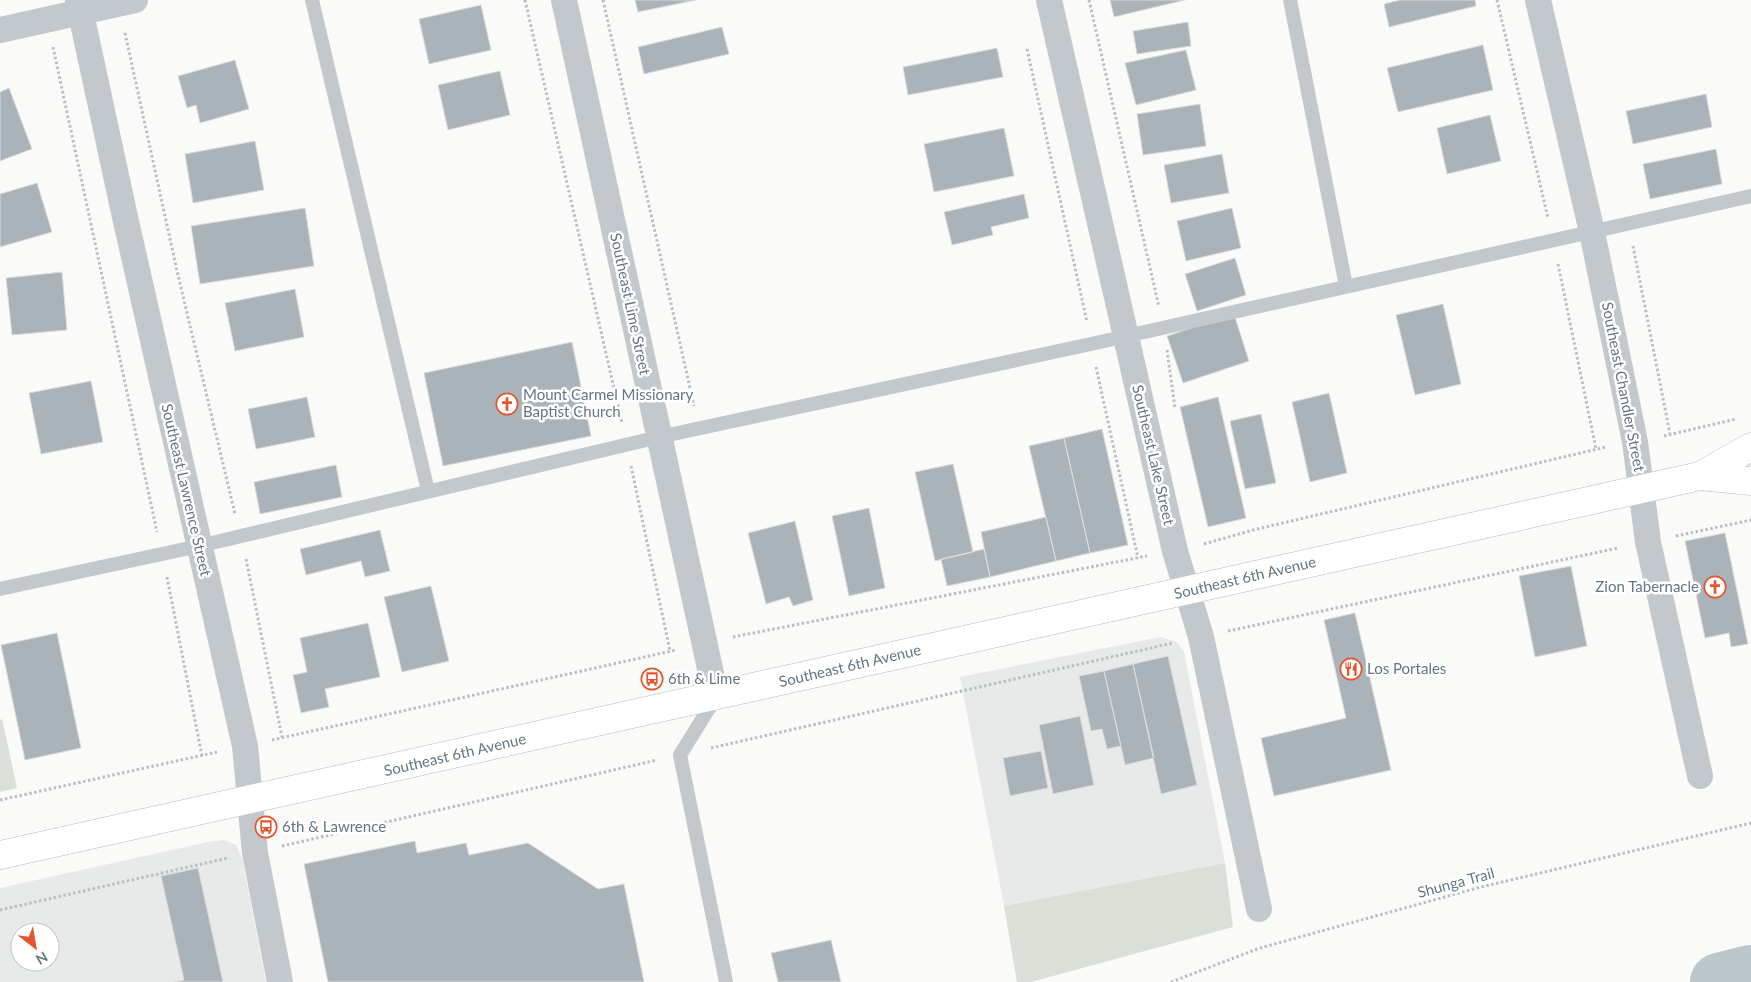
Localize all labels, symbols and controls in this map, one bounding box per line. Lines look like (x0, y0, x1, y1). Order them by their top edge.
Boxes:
street label: Southeast Lime Street (607, 231, 655, 377)
street label: Southeast Chandler Street (1599, 300, 1649, 474)
street label: Southeast Lake Street (1129, 383, 1179, 527)
place label: Mount Carmel Missionary Baptist Church (523, 385, 693, 420)
church icon: Mount Carmel Missionary Baptist Church (495, 392, 519, 416)
street label: Southeast Lawrence Street (158, 402, 216, 578)
street label: Southeast 6th Avenue (1172, 552, 1318, 602)
church icon: Zion Tabernacle (1703, 575, 1727, 599)
place label: Zion Tabernacle (1595, 577, 1699, 595)
street label: Southeast 6th Avenue (777, 640, 923, 690)
restaurant icon: Los Portales (1339, 657, 1363, 681)
place label: Los Portales (1367, 659, 1446, 677)
bus stop icon: 6th & Lime (640, 667, 664, 691)
place label: 6th & Lime (668, 669, 740, 687)
street label: Southeast 6th Avenue (382, 729, 528, 779)
bus stop icon: 6th & Lawrence (254, 815, 278, 839)
place label: 6th & Lawrence (282, 817, 386, 835)
street label: Shunga Trail (1415, 863, 1496, 901)
north arrow (10, 922, 60, 972)
text: N (33, 949, 51, 969)

